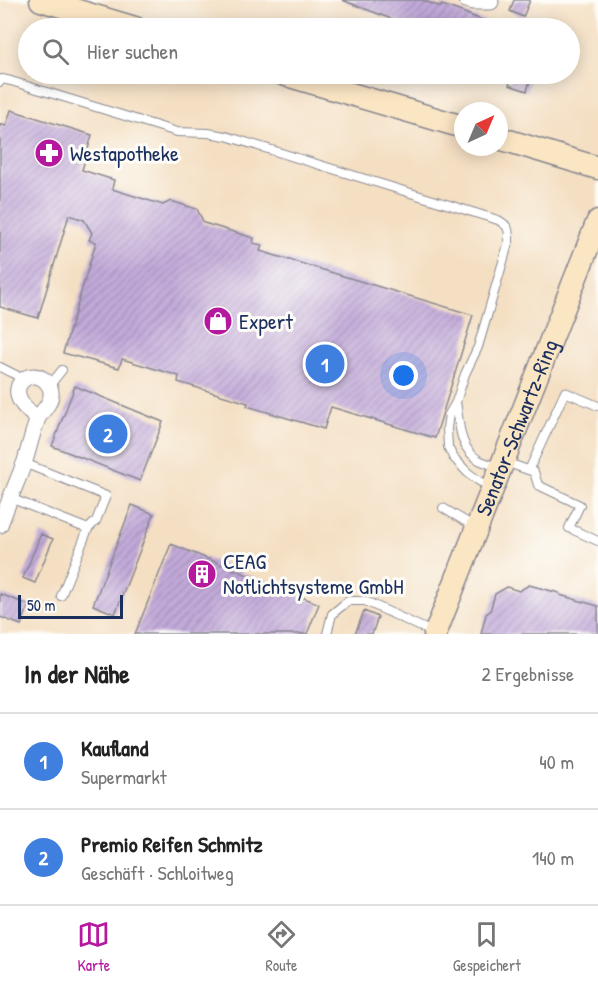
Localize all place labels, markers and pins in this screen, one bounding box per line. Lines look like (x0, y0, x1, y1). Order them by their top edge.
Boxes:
pharmacy icon: Westapotheke (33, 137, 65, 169)
place label: Westapotheke (70, 138, 179, 168)
shop icon: Expert (202, 305, 234, 337)
place label: Expert (239, 306, 293, 336)
pin: 1 (306, 342, 344, 386)
pin: 2 (88, 412, 128, 456)
place label: CEAG Notlichtsysteme GmbH (223, 546, 404, 601)
building icon: CEAG Notlichtsysteme GmbH (186, 558, 218, 590)

